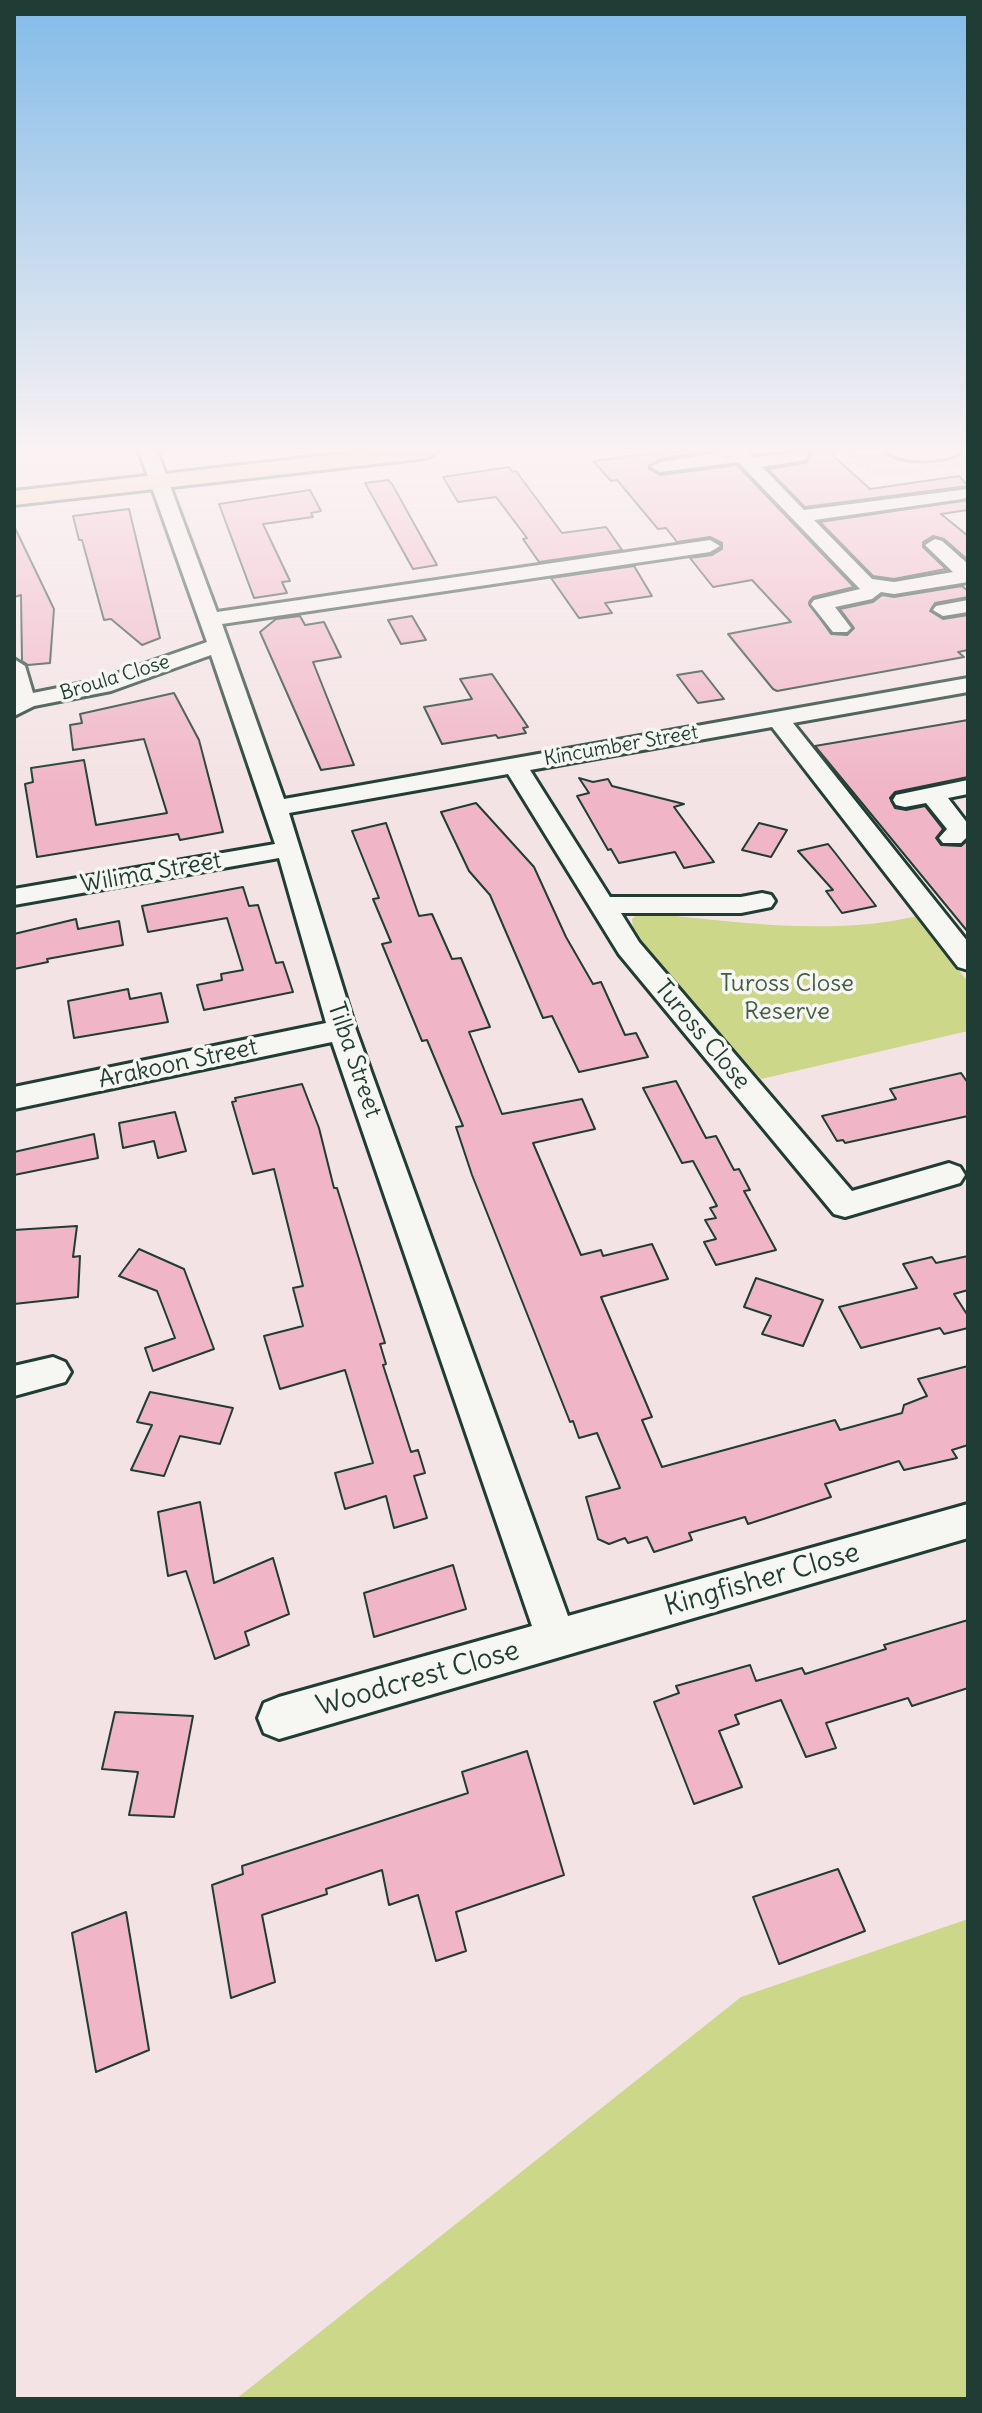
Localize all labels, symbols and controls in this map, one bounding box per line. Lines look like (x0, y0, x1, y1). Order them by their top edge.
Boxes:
street label: Broula Close (57, 650, 173, 706)
street label: Kincumber Street (542, 721, 700, 771)
street label: Wilima Street (78, 846, 224, 900)
park label: Tuross Close Reserve (720, 970, 854, 1026)
street label: Tuross Close (648, 974, 756, 1096)
street label: Tilba Street (321, 999, 387, 1121)
street label: Arakoon Street (96, 1033, 260, 1095)
street label: Kingfisher Close (661, 1536, 863, 1624)
street label: Woodcrest Close (313, 1634, 523, 1724)

